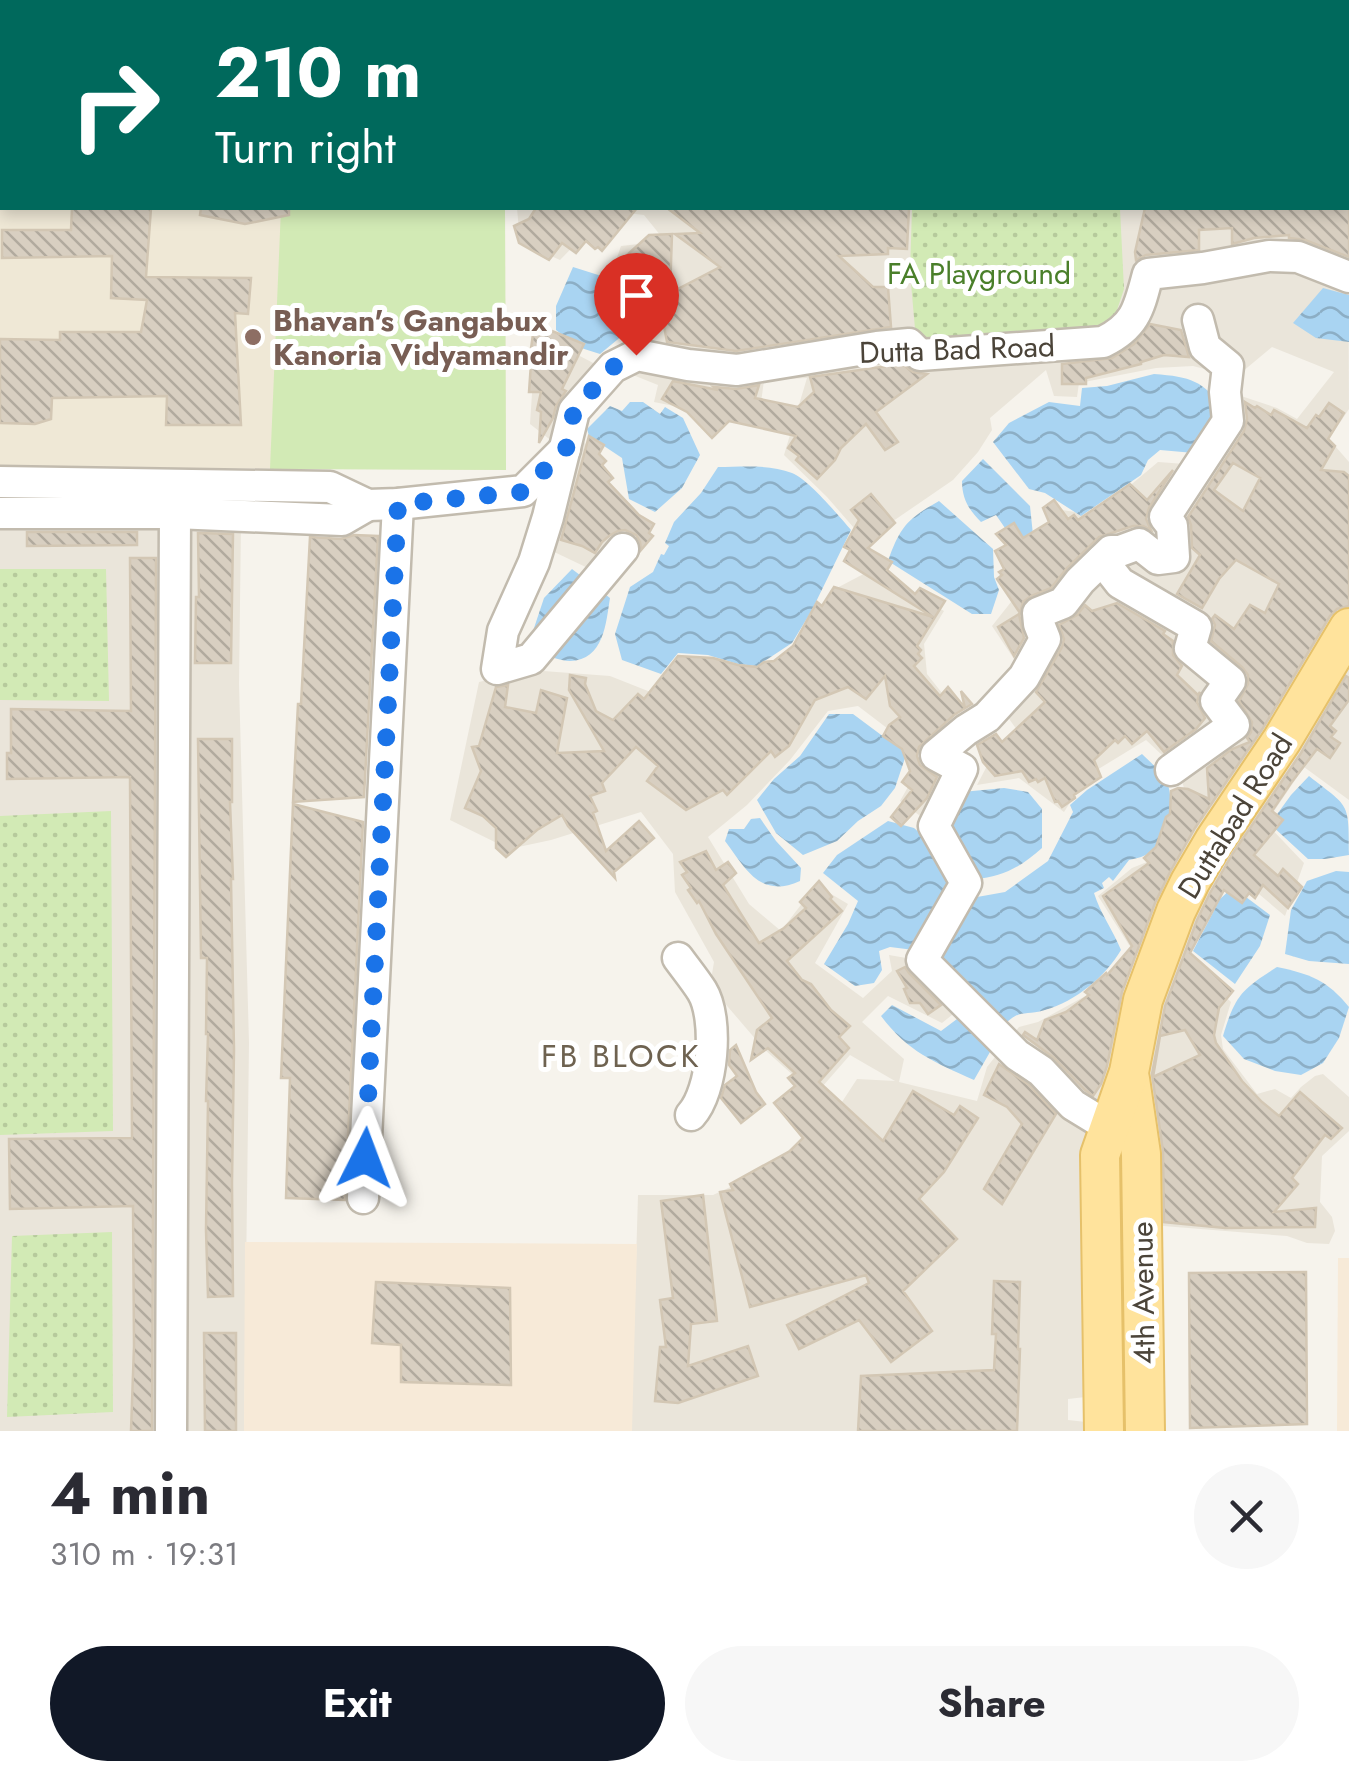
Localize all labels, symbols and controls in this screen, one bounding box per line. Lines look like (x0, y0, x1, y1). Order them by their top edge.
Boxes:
text: 210 m (215, 22, 421, 123)
icon: right (50, 40, 180, 170)
text: Turn right (215, 115, 396, 180)
park label: FA Playground (887, 252, 1071, 295)
pin (594, 253, 679, 356)
icon: arrive (609, 268, 664, 323)
place label: Bhavan's Gangabux Kanoria Vidyamandir (273, 299, 569, 376)
street label: Dutta Bad Road (858, 324, 1056, 374)
marker: Bhavan's Gangabux Kanoria Vidyamandir (242, 326, 264, 348)
street label: Duttabad Road (1167, 725, 1303, 907)
district label: FB BLOCK (541, 1033, 701, 1079)
position arrow (313, 1106, 417, 1210)
street label: 4th Avenue (1120, 1221, 1166, 1365)
text: 4 min (50, 1450, 210, 1537)
button: close (1194, 1464, 1299, 1569)
text: 310 m · 19:31 (50, 1531, 239, 1577)
button: Exit (50, 1646, 665, 1761)
button: Share (685, 1646, 1299, 1761)

